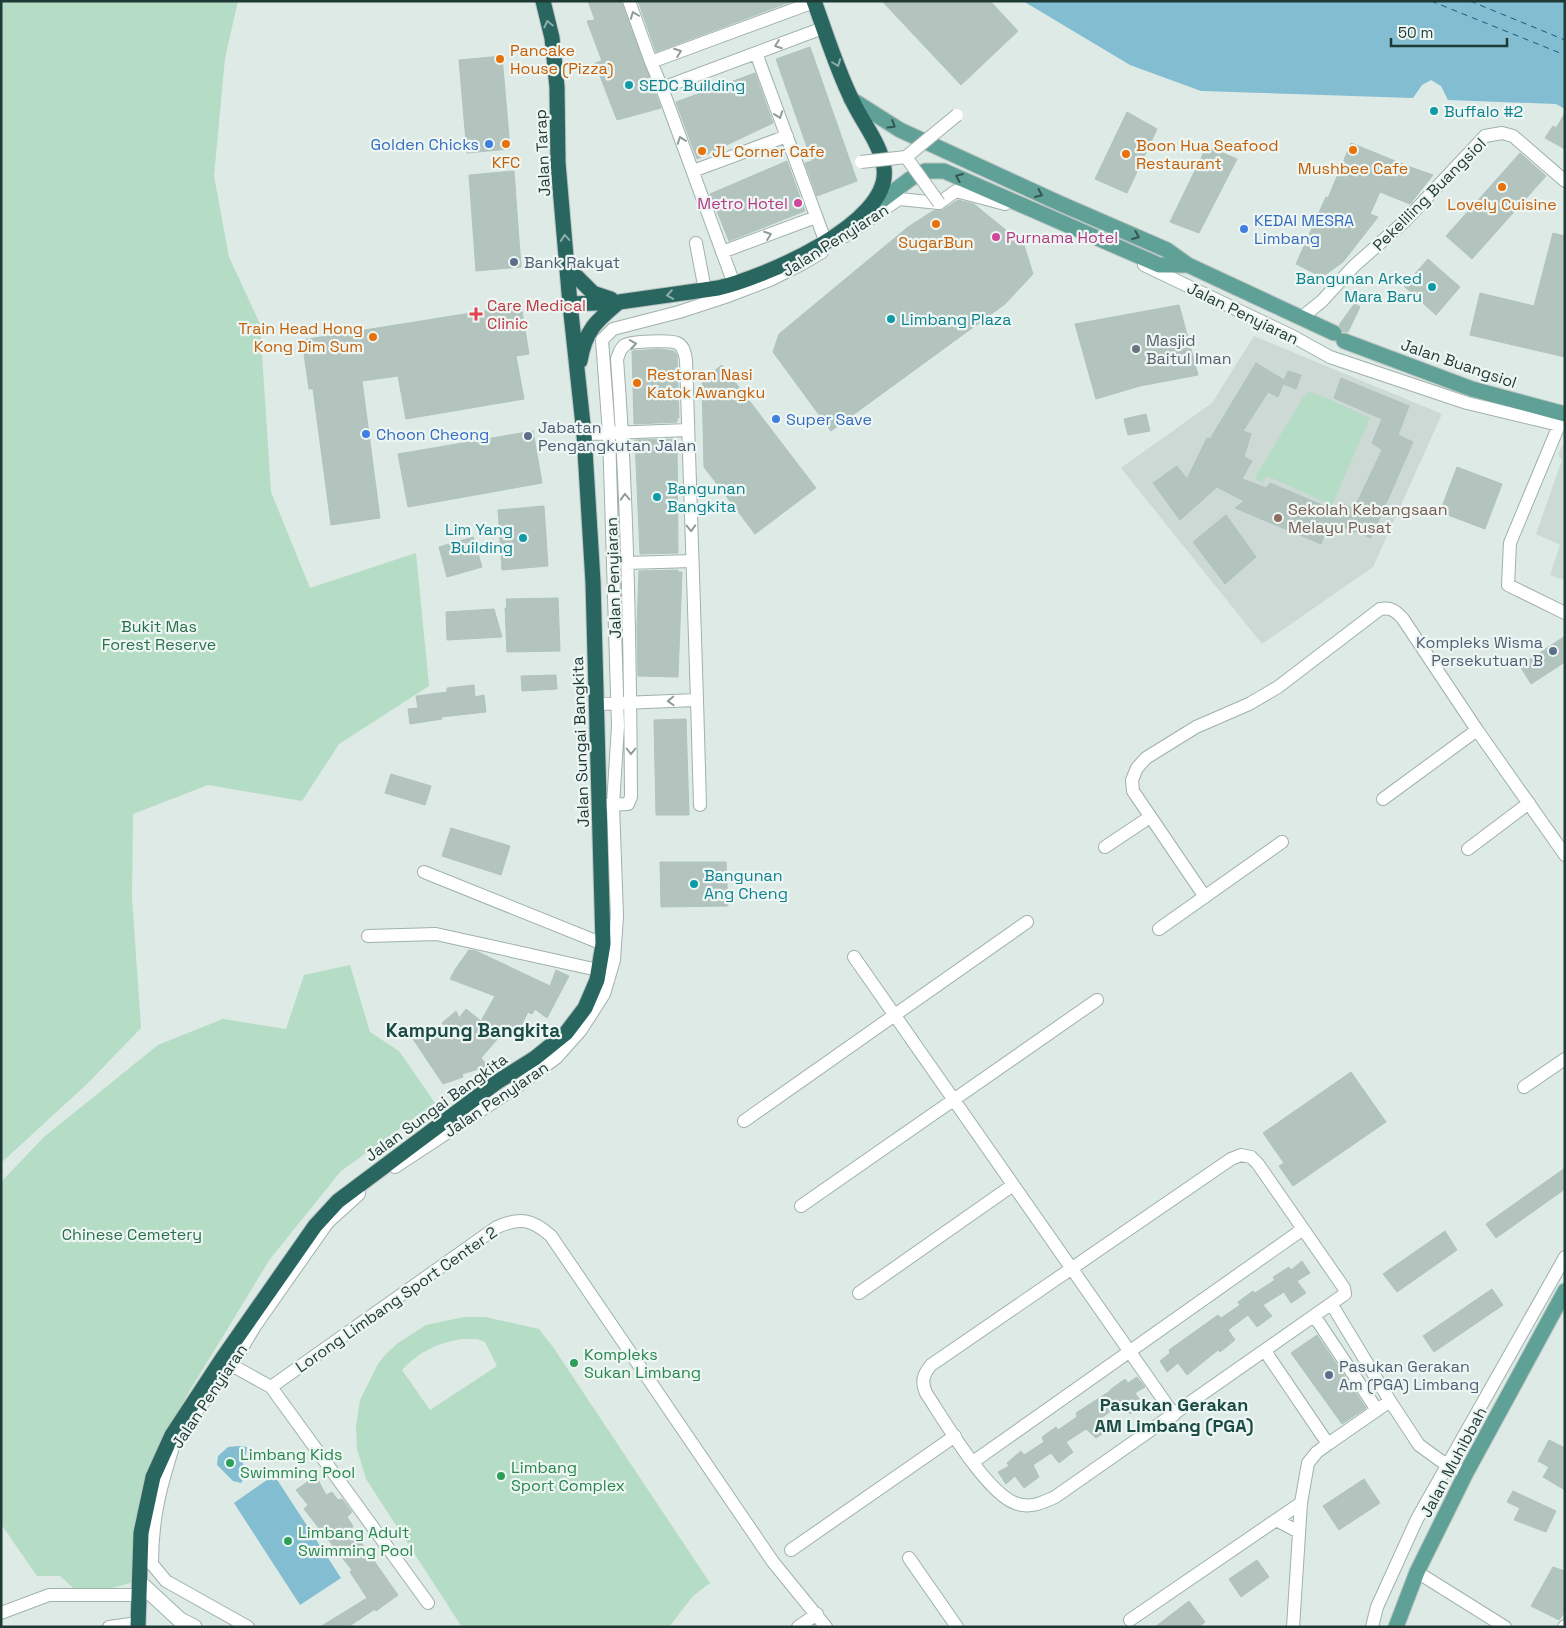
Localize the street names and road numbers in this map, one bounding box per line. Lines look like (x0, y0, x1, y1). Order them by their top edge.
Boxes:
street label: Jalan Tarap (530, 109, 555, 197)
street label: Pekeliling Buangsiol (1368, 133, 1491, 256)
street label: Jalan Penyiaran (778, 199, 892, 282)
street label: Jalan Penyiaran (1184, 277, 1302, 350)
street label: Jalan Buangsiol (1398, 334, 1520, 393)
street label: Jalan Penyiaran (601, 517, 626, 639)
street label: Jalan Sungai Bangkita (567, 656, 594, 828)
street label: Jalan Sungai Bangkita (361, 1049, 512, 1166)
street label: Jalan Penyiaran (440, 1057, 553, 1142)
street label: Lorong Limbang Sport Center 2 (291, 1221, 501, 1377)
street label: Jalan Penyiaran (167, 1340, 252, 1453)
street label: Jalan Muhibbah (1415, 1403, 1491, 1521)

